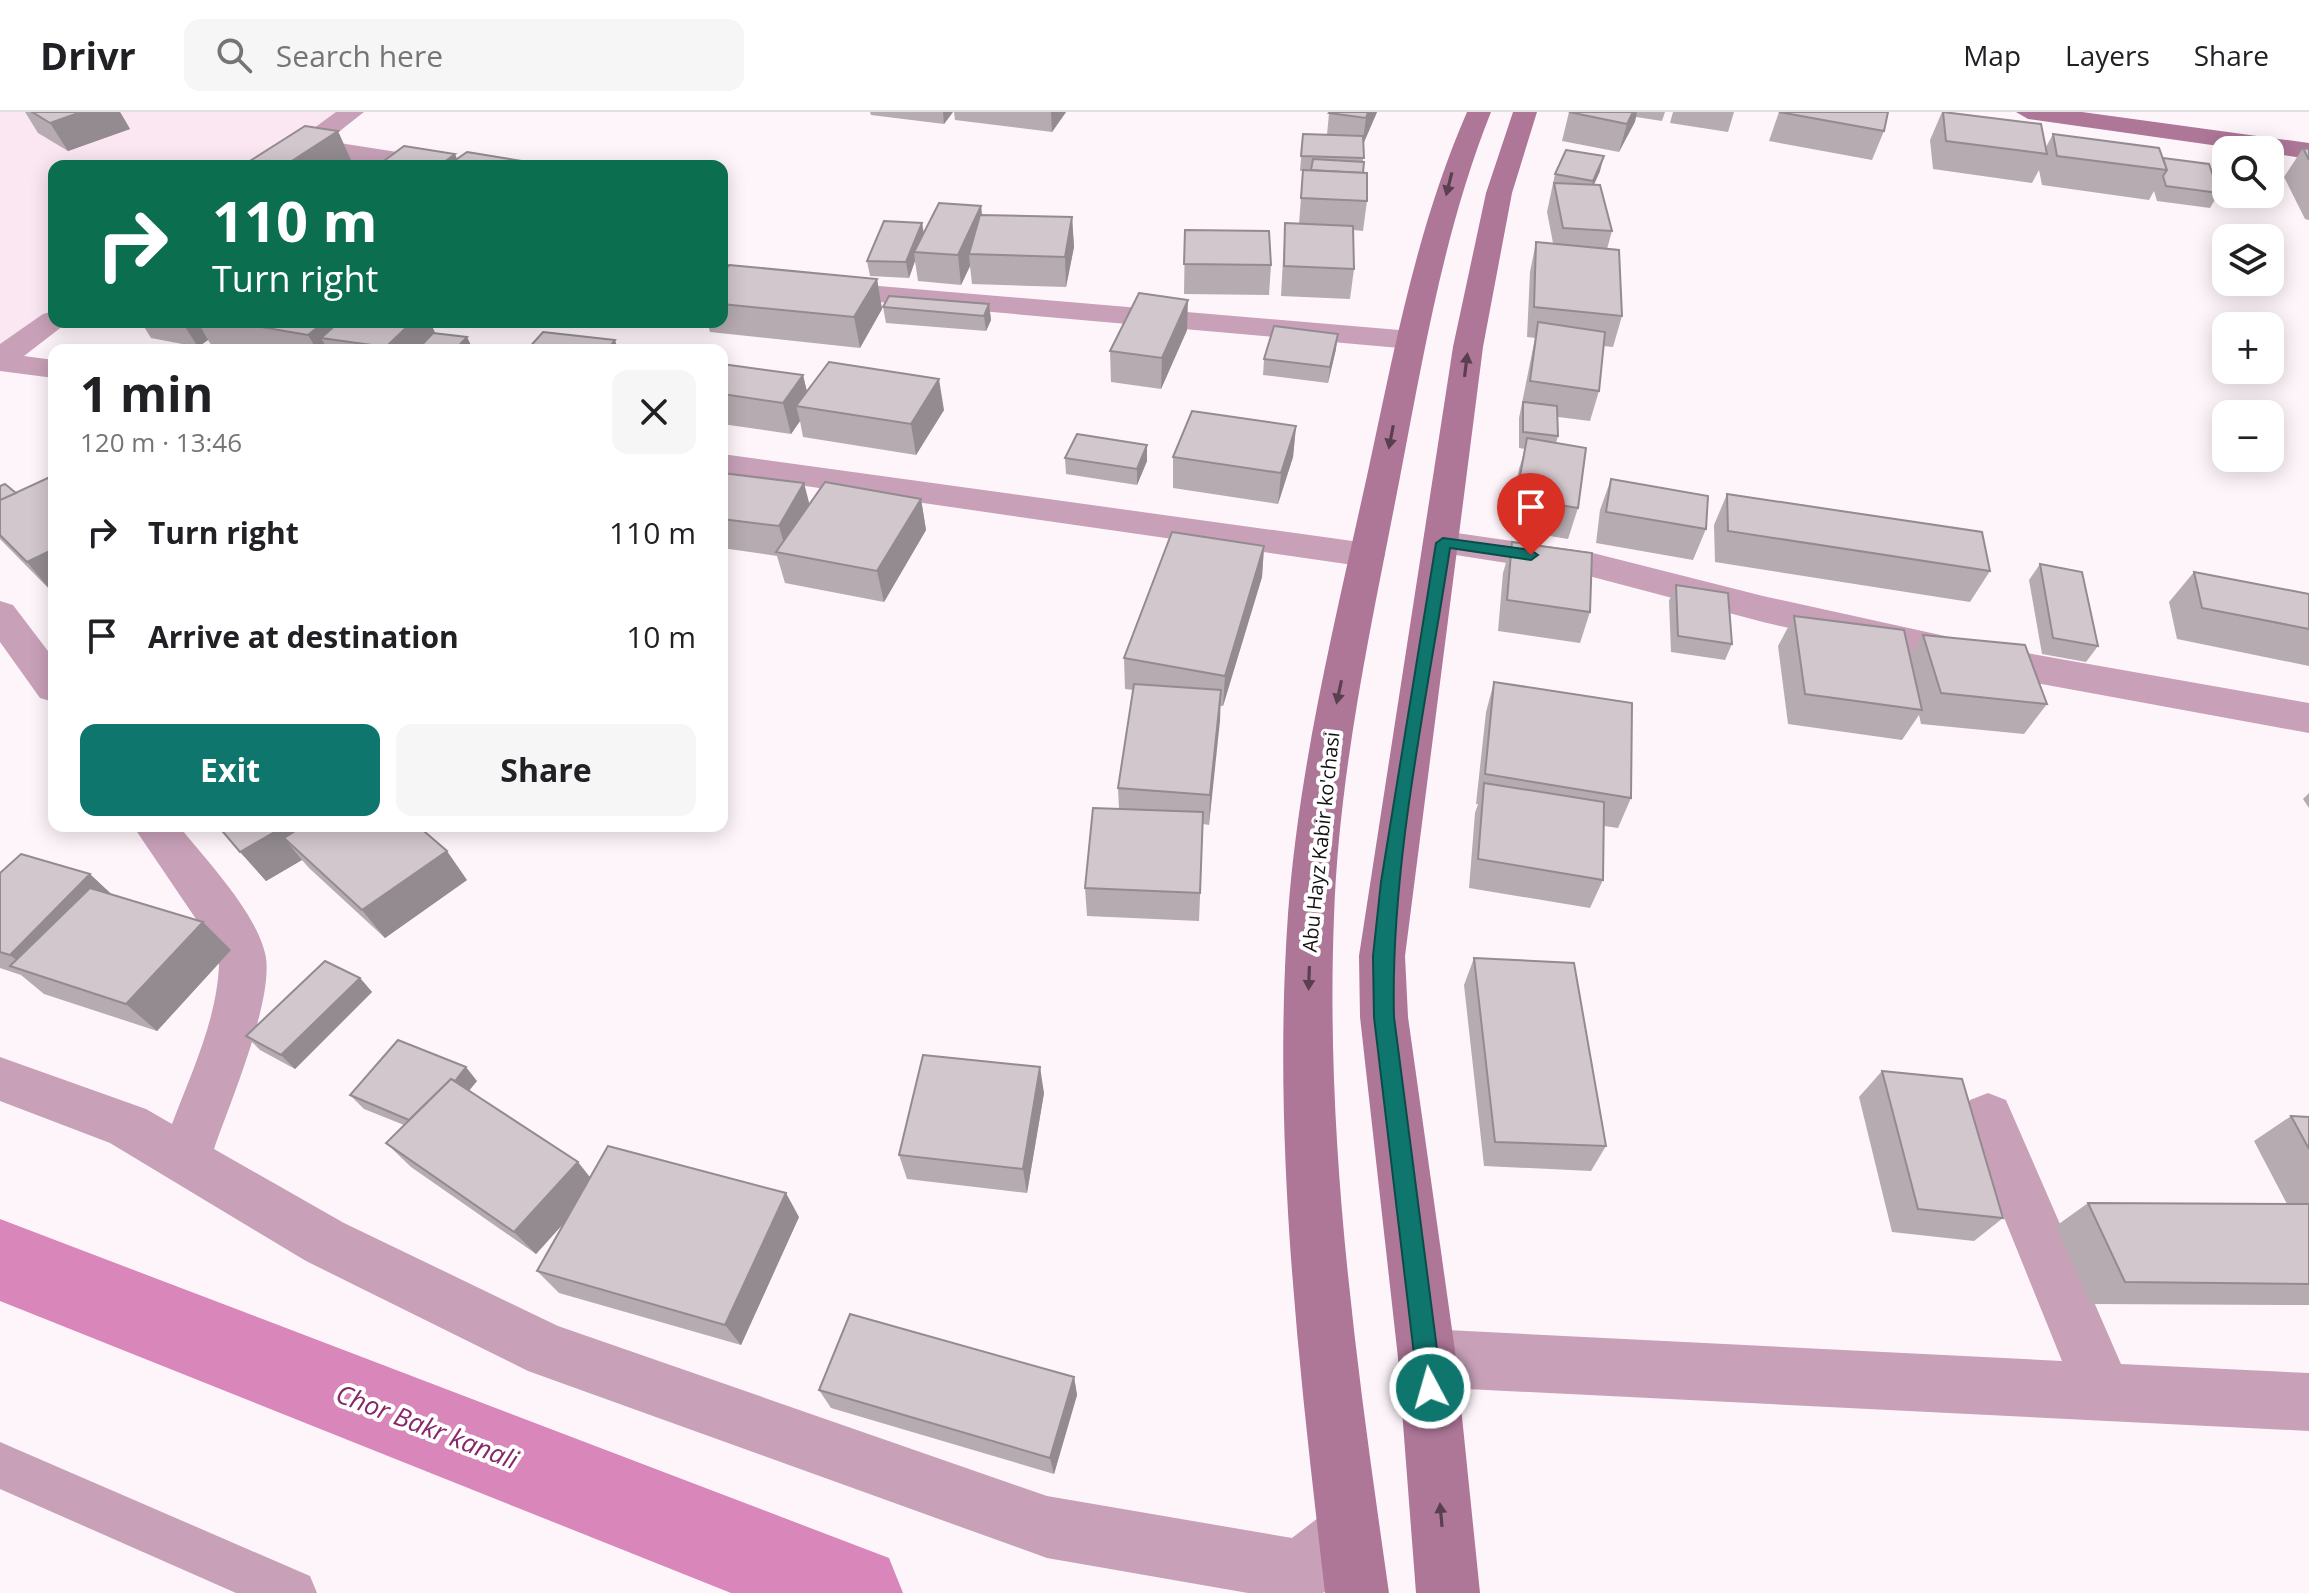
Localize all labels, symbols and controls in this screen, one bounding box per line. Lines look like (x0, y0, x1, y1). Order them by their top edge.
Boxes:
search box (184, 19, 744, 91)
text: Drivr (40, 29, 136, 81)
icon: search (212, 33, 256, 77)
text: Search here (276, 35, 443, 76)
text: Map (1963, 36, 2021, 74)
text: Layers (2065, 36, 2150, 74)
text: Share (2194, 36, 2269, 74)
map controls (2212, 136, 2284, 472)
button: search (2212, 136, 2284, 208)
one-way arrow (1443, 172, 1455, 197)
text: 110 m (212, 182, 378, 258)
icon: right (80, 192, 184, 296)
button: layers (2212, 224, 2284, 296)
text: Turn right (212, 254, 378, 303)
button: + (2212, 312, 2284, 384)
one-way arrow (1459, 352, 1472, 377)
text: 1 min (80, 361, 213, 426)
button: close (612, 370, 696, 454)
button: − (2212, 400, 2284, 472)
text: 120 m · 13:46 (80, 424, 242, 460)
one-way arrow (1384, 425, 1397, 450)
pin (1497, 473, 1565, 555)
icon: arrive (1509, 485, 1553, 529)
icon: right (80, 510, 124, 554)
text: Turn right (148, 512, 299, 553)
text: 110 m (609, 512, 696, 553)
icon: arrive (80, 614, 124, 658)
text: Arrive at destination (148, 616, 459, 657)
text: 10 m (626, 616, 696, 657)
one-way arrow (1332, 680, 1345, 705)
button: Exit (80, 724, 380, 816)
button: Share (396, 724, 696, 816)
street label: Abu Hayz Kabir ko'chasi (1296, 731, 1345, 953)
one-way arrow (1303, 966, 1315, 991)
position arrow (1388, 1346, 1472, 1430)
water label: Chor Bakr kanali (331, 1375, 524, 1477)
one-way arrow (1434, 1502, 1447, 1527)

